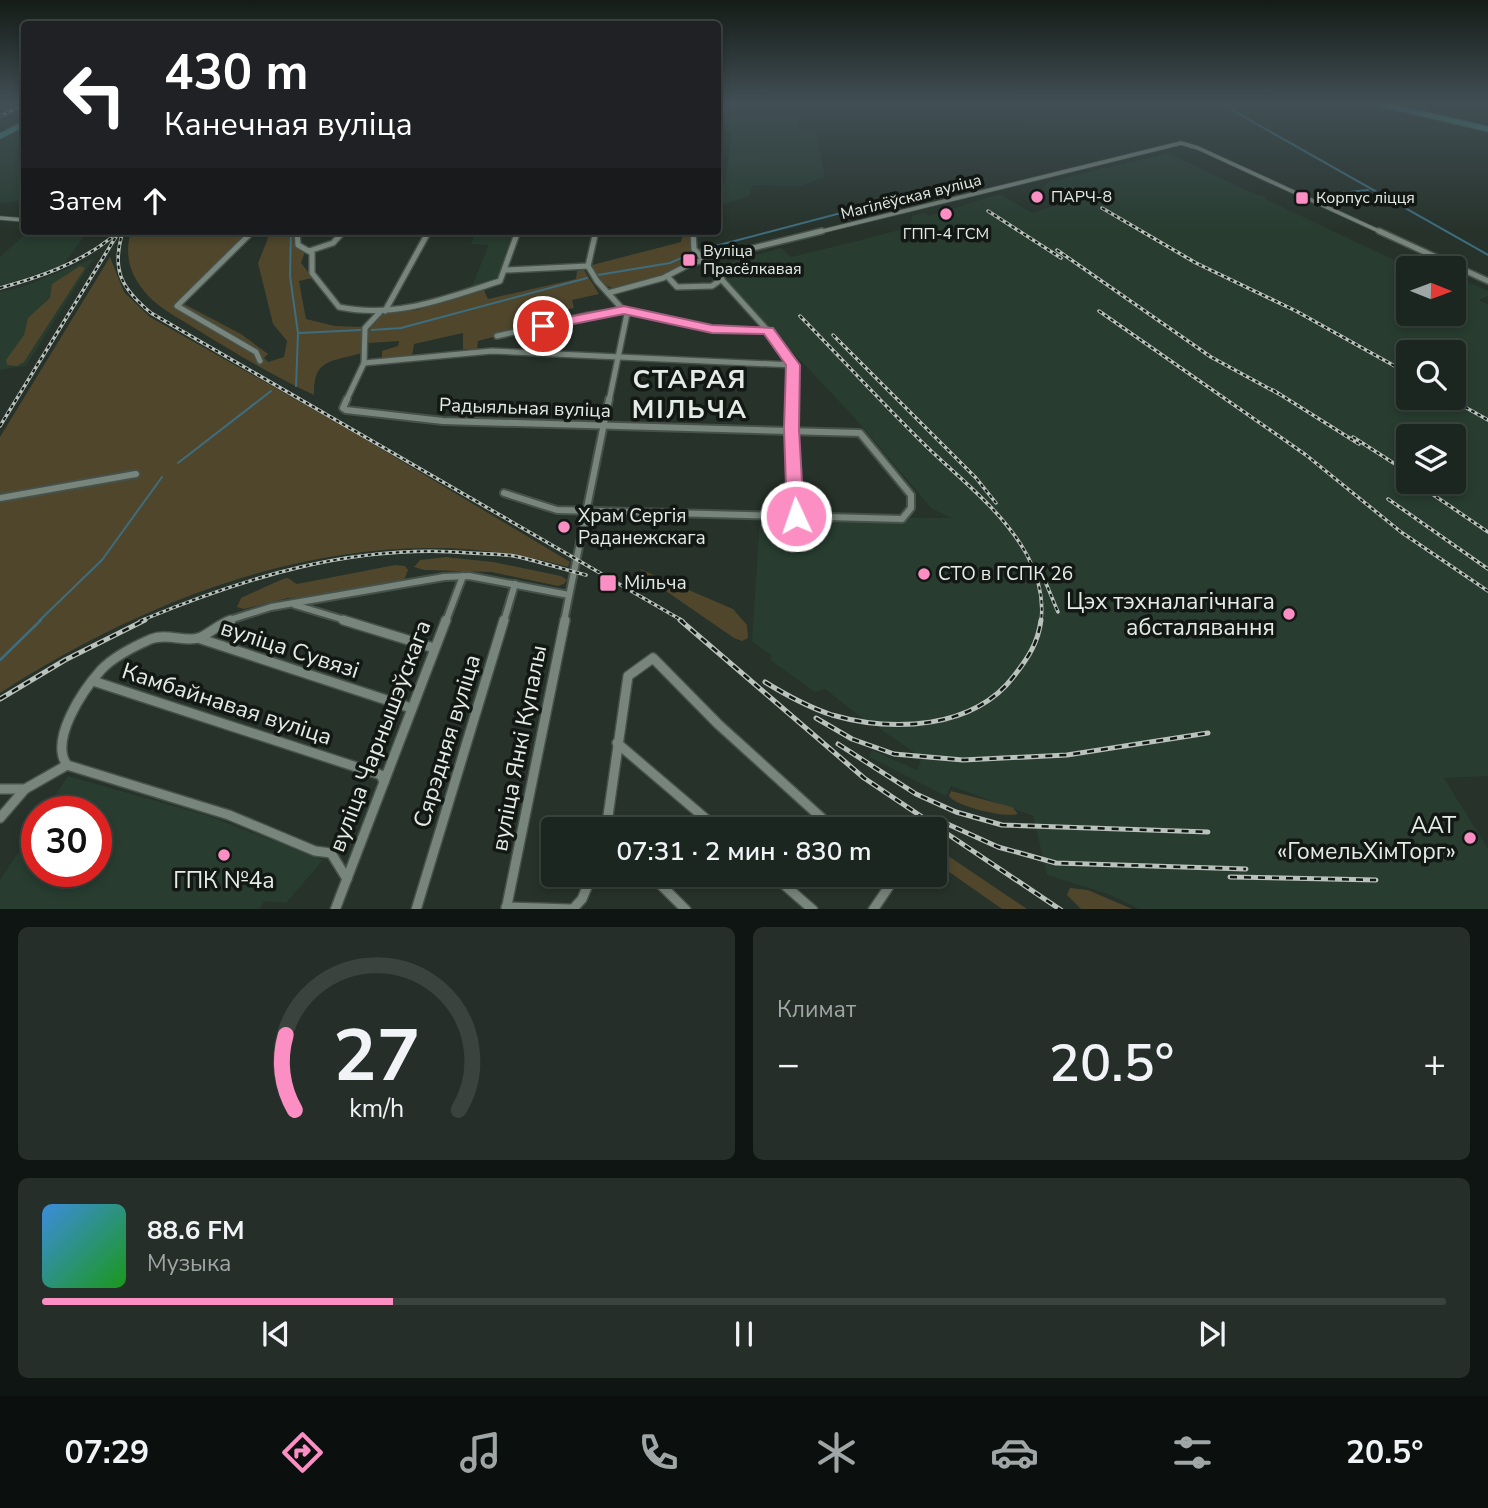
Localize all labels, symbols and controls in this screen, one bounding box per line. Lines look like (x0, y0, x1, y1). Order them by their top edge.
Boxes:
text: 430 m (164, 39, 308, 106)
icon: left (49, 49, 140, 140)
text: Канечная вуліца (164, 103, 413, 146)
street label: Магілёўская вуліца (838, 169, 984, 225)
icon: ahead (136, 182, 174, 220)
text: Затем (49, 184, 122, 219)
place label: ПАРЧ-8 (1051, 186, 1112, 208)
place label: Корпус ліцця (1316, 187, 1415, 209)
marker: ПАРЧ-8 (1029, 189, 1045, 205)
marker: Корпус ліцця (1294, 190, 1310, 206)
marker: ГПП-4 ГСМ (938, 206, 954, 222)
place label: ГПП-4 ГСМ (903, 223, 989, 245)
place label: Вуліца Прасёлкавая (703, 240, 802, 280)
marker: Вуліца Прасёлкавая (681, 252, 697, 268)
north arrow (1396, 256, 1466, 326)
map controls (1396, 256, 1466, 494)
pin (513, 296, 573, 356)
icon: arrive (524, 307, 562, 345)
button: search (1396, 340, 1466, 410)
district label: СТАРАЯ МІЛЬЧА (632, 362, 748, 427)
street label: Радыяльная вуліца (439, 392, 611, 424)
button: layers (1396, 424, 1466, 494)
position arrow (759, 479, 833, 553)
place label: Храм Сергія Раданежскага (578, 503, 706, 551)
marker: Храм Сергія Раданежскага (556, 519, 572, 535)
place label: СТО в ГСПК 26 (938, 561, 1073, 587)
marker: СТО в ГСПК 26 (916, 566, 932, 582)
place label: Мільча (624, 570, 687, 596)
marker: Мільча (598, 573, 618, 593)
place label: Цэх тэхналагічнага абсталявання (1066, 586, 1275, 643)
marker: Цэх тэхналагічнага абсталявання (1281, 606, 1297, 622)
street label: вуліца Сувязі (217, 612, 363, 686)
street label: вуліца Чарнышэўскага (321, 616, 439, 856)
street label: вуліца Янкі Купалы (484, 642, 554, 854)
street label: Сярэдняя вуліца (406, 651, 488, 831)
street label: Камбайнавая вуліца (118, 655, 336, 753)
speed limit sign: 30 (21, 796, 112, 887)
place label: ААТ «ГомельХімТорг» (1277, 810, 1456, 867)
marker: ААТ «ГомельХімТорг» (1462, 830, 1478, 846)
text: 07:31 · 2 мин · 830 m (616, 834, 872, 869)
marker: ГПК №4а (216, 847, 232, 863)
place label: ГПК №4а (173, 865, 275, 896)
text: Климат (777, 994, 856, 1025)
text: 27 (333, 1006, 420, 1106)
text: 20.5° (1049, 1028, 1174, 1099)
text: − (777, 1039, 800, 1090)
text: + (1423, 1039, 1446, 1090)
text: km/h (349, 1091, 404, 1125)
text: 88.6 FM (147, 1213, 244, 1248)
text: Музыка (147, 1248, 231, 1279)
icon: previous (257, 1315, 295, 1353)
icon: pause (725, 1315, 763, 1353)
icon: next (1193, 1315, 1231, 1353)
icon: directions (278, 1428, 327, 1477)
icon: music (456, 1428, 505, 1477)
icon: phone (634, 1428, 683, 1477)
icon: climate (812, 1428, 861, 1477)
icon: car (990, 1428, 1039, 1477)
icon: filters (1168, 1428, 1217, 1477)
text: 07:29 (64, 1431, 149, 1474)
text: 20.5° (1346, 1431, 1423, 1474)

